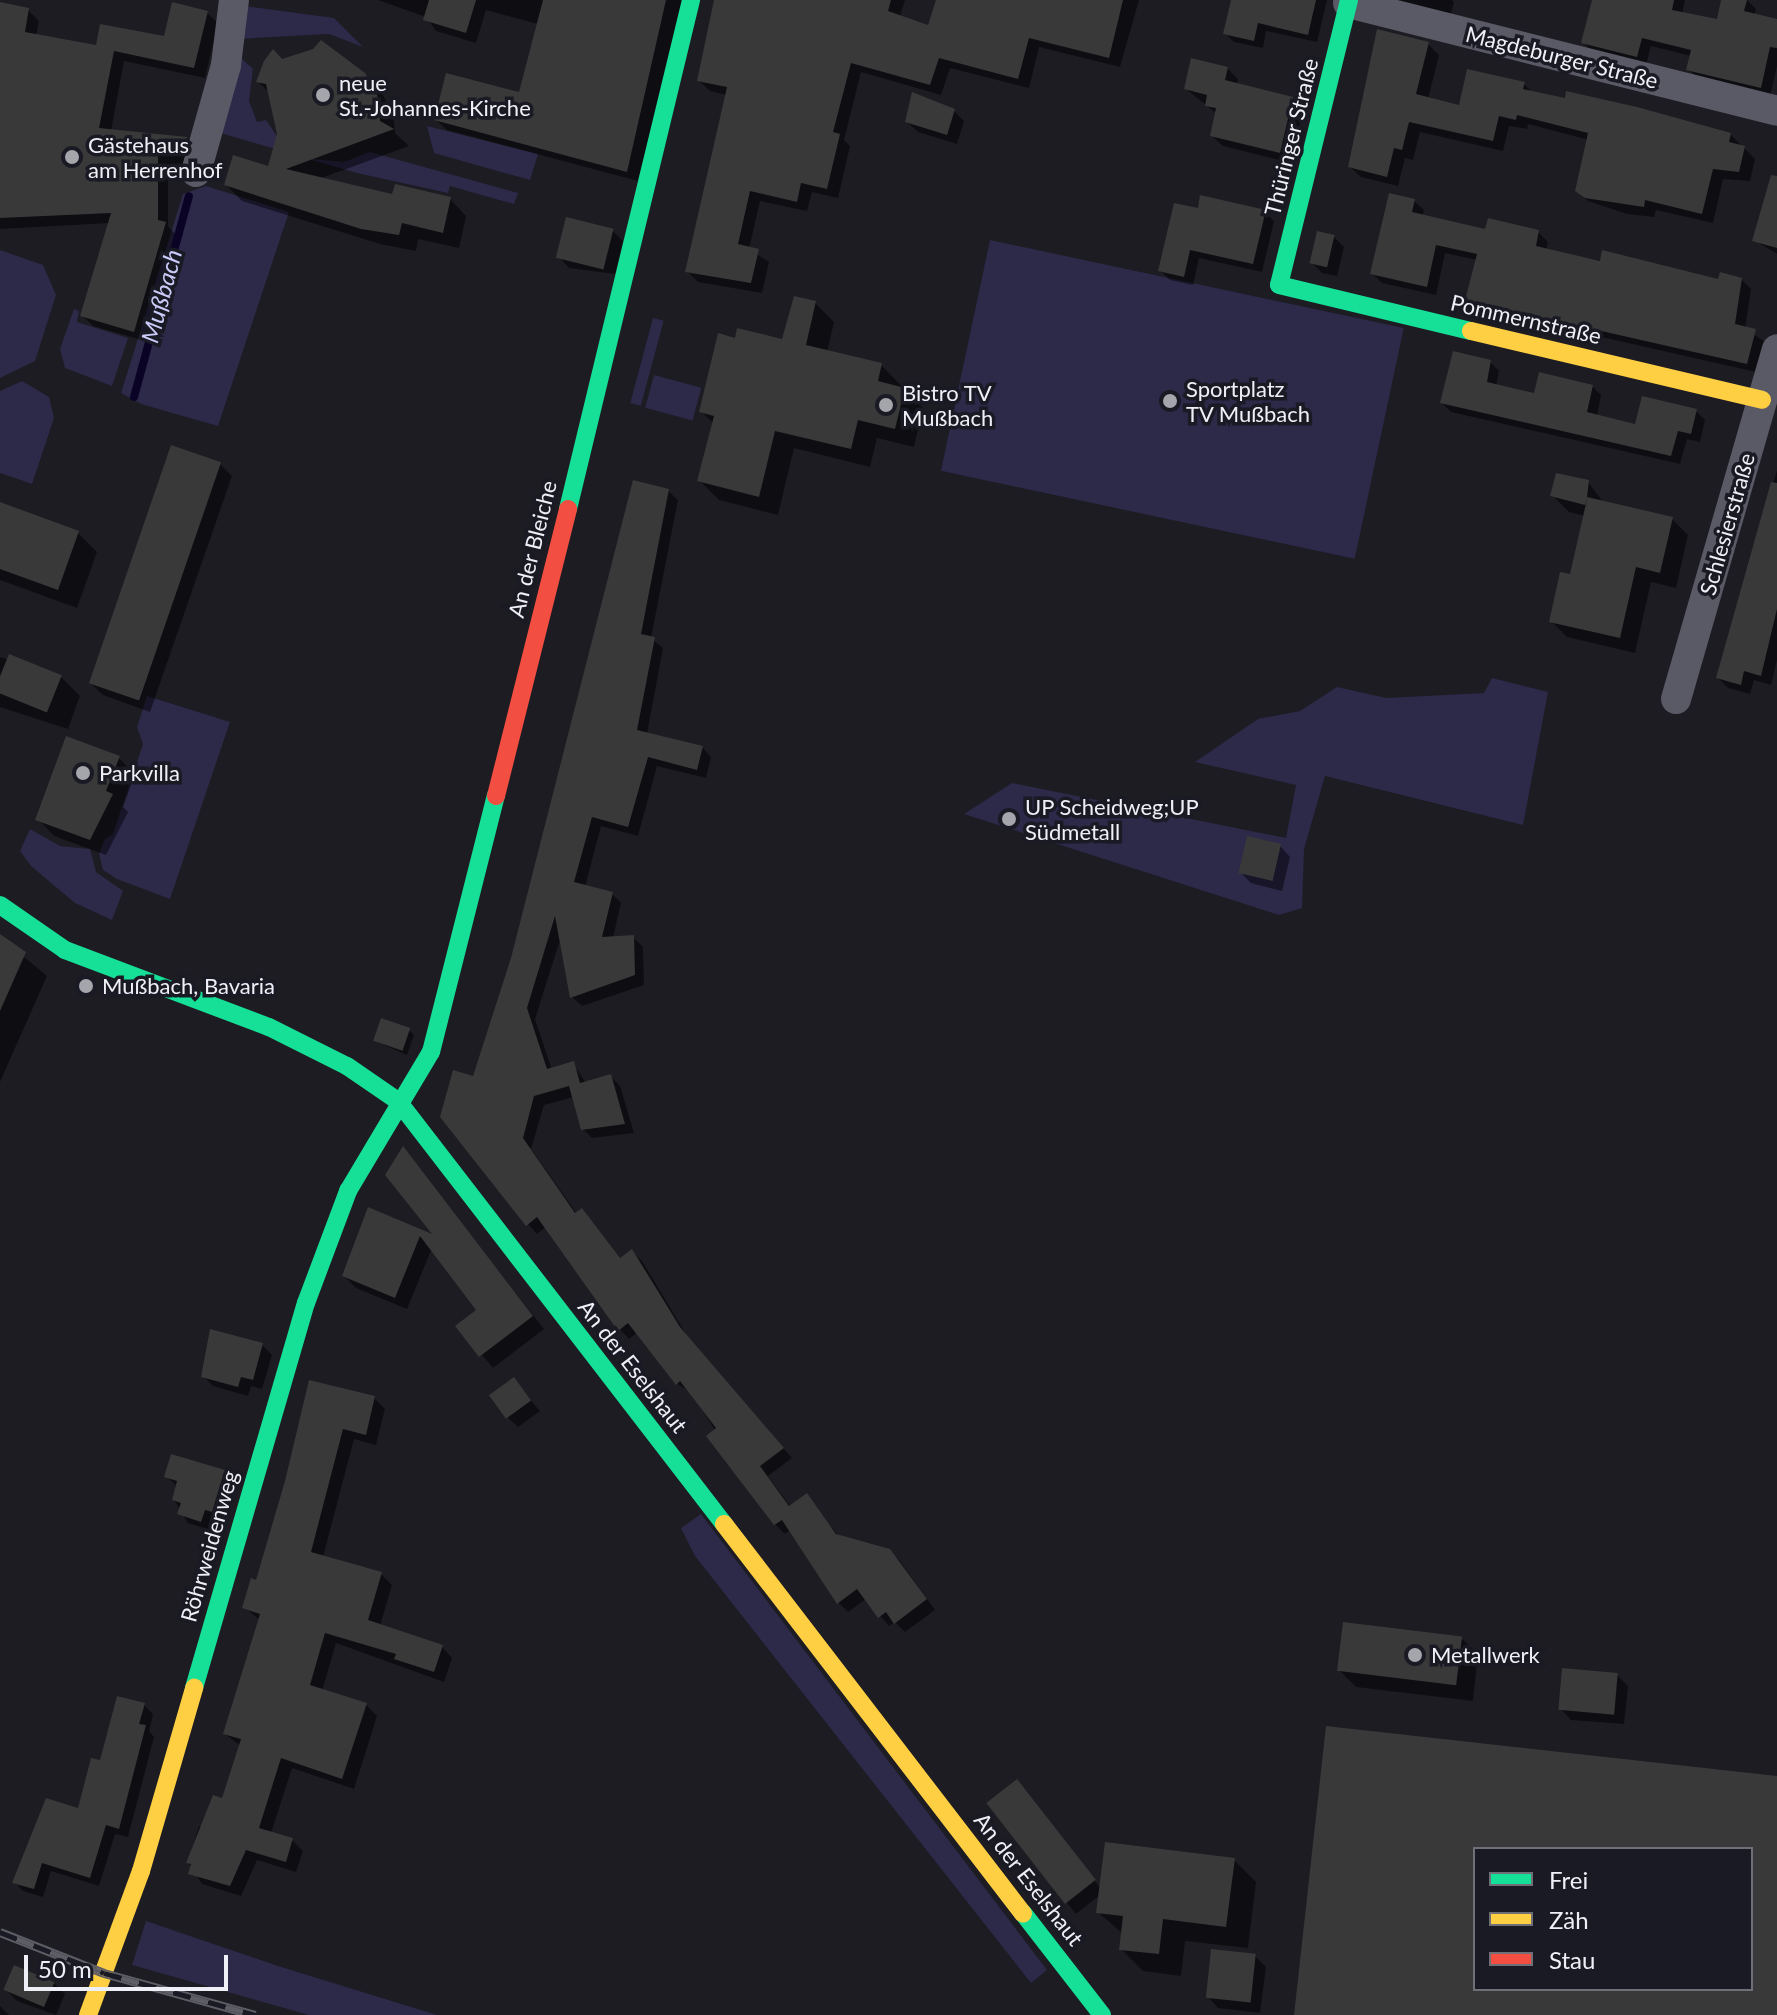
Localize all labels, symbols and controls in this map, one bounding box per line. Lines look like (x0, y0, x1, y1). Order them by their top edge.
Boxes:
street label: Magdeburger Straße (1463, 20, 1661, 94)
street label: Thüringer Straße (1259, 55, 1323, 219)
place label: neue St.-Johannes-Kirche (339, 69, 531, 120)
marker: neue St.-Johannes-Kirche (314, 86, 332, 104)
place label: Gästehaus am Herrenhof (88, 131, 222, 182)
marker: Gästehaus am Herrenhof (63, 148, 81, 166)
water label: Mußbach (135, 246, 187, 346)
street label: Pommernstraße (1448, 289, 1604, 349)
place label: Sportplatz TV Mußbach (1186, 375, 1311, 426)
place label: Bistro TV Mußbach (902, 379, 993, 430)
marker: Sportplatz TV Mußbach (1161, 392, 1179, 410)
marker: Bistro TV Mußbach (877, 396, 895, 414)
street label: Schlesierstraße (1694, 450, 1760, 598)
street label: An der Bleiche (502, 477, 562, 621)
place label: Parkvilla (99, 760, 180, 786)
marker: Parkvilla (74, 764, 92, 782)
place label: UP Scheidweg;UP Südmetall (1025, 793, 1199, 844)
marker: UP Scheidweg;UP Südmetall (1000, 810, 1018, 828)
place label: Mußbach, Bavaria (102, 973, 275, 999)
marker: Mußbach, Bavaria (77, 977, 95, 995)
street label: An der Eselshaut (573, 1294, 693, 1438)
street label: Röhrweidenweg (175, 1467, 243, 1625)
place label: Metallwerk (1431, 1642, 1540, 1668)
marker: Metallwerk (1406, 1646, 1424, 1664)
street label: An der Eselshaut (969, 1807, 1089, 1951)
legend (1473, 1847, 1753, 1991)
text: Frei (1549, 1865, 1588, 1894)
text: Zäh (1549, 1905, 1589, 1934)
scale bar (28, 1939, 232, 1989)
text: Stau (1549, 1945, 1595, 1974)
text: 50 m (38, 1954, 92, 1983)

